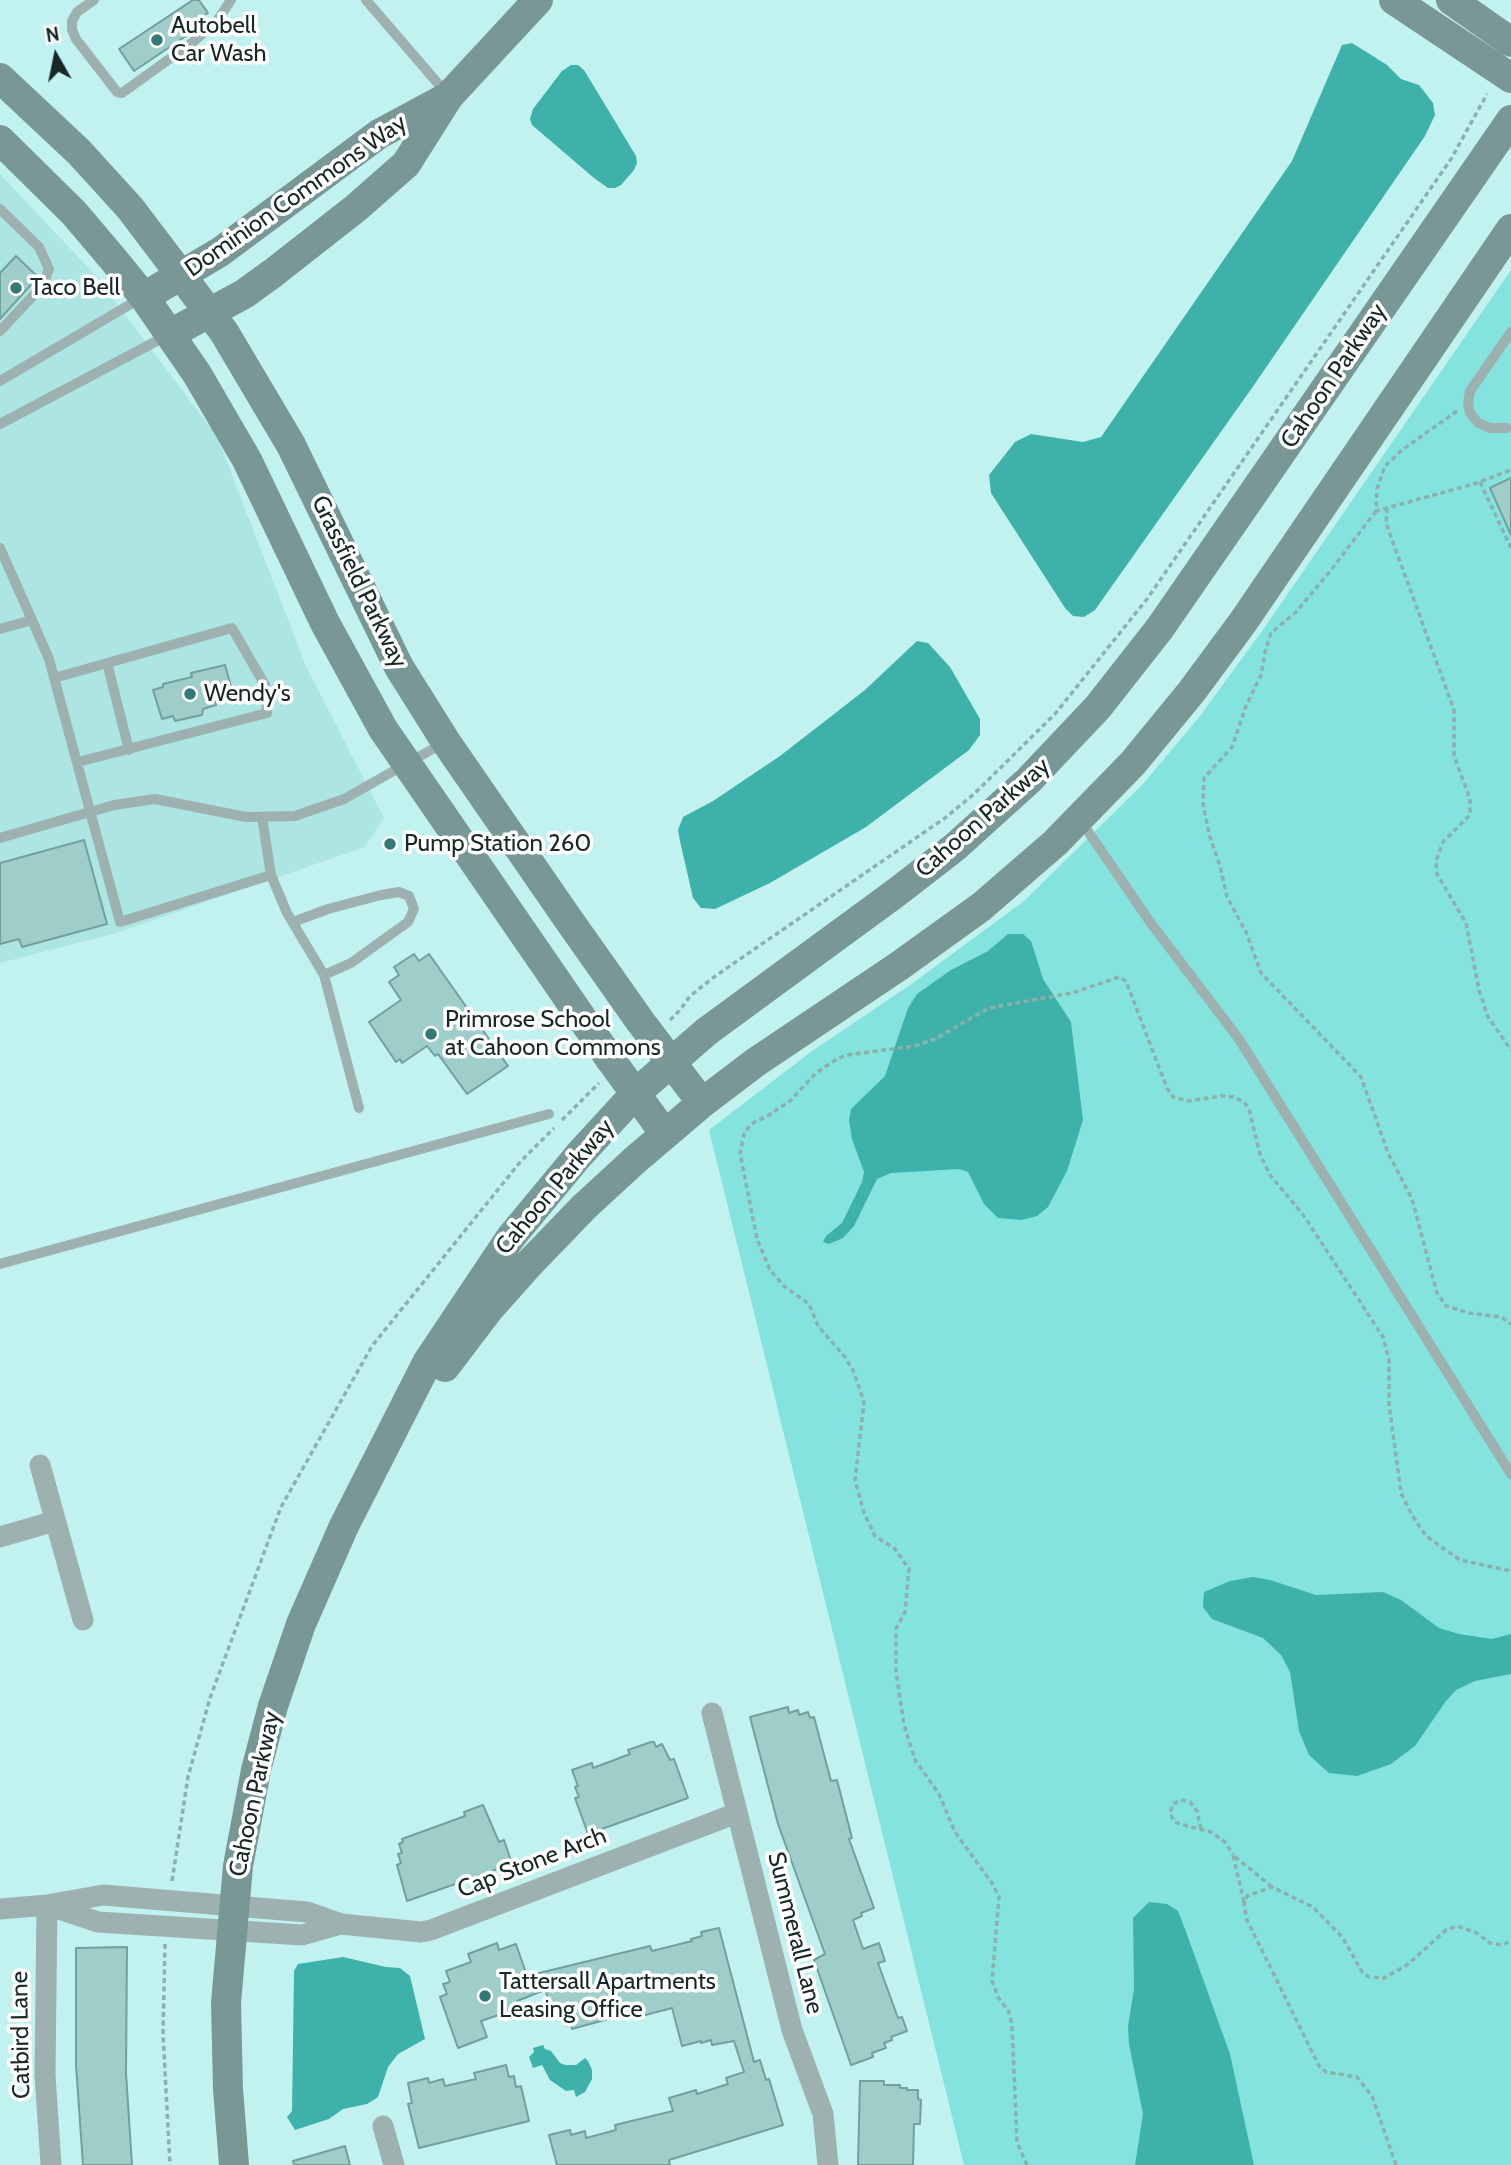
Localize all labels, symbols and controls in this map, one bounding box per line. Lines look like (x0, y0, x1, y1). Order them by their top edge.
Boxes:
place label: Autobell Car Wash (171, 12, 266, 68)
north arrow (21, 21, 91, 91)
text: N (44, 22, 61, 47)
marker: Autobell Car Wash (149, 32, 165, 48)
street label: Dominion Commons Way (180, 109, 412, 283)
place label: Taco Bell (30, 274, 120, 302)
marker: Taco Bell (8, 280, 24, 296)
street label: Cahoon Parkway (1275, 298, 1393, 454)
street label: Grassfield Parkway (305, 491, 413, 673)
place label: Wendy's (204, 680, 291, 708)
marker: Wendy's (182, 686, 198, 702)
street label: Cahoon Parkway (910, 752, 1056, 884)
place label: Pump Station 260 (404, 830, 591, 858)
marker: Pump Station 260 (382, 836, 398, 852)
place label: Primrose School at Cahoon Commons (445, 1006, 661, 1062)
marker: Primrose School at Cahoon Commons (423, 1026, 439, 1042)
street label: Cahoon Parkway (490, 1113, 620, 1261)
street label: Cahoon Parkway (223, 1709, 287, 1879)
street label: Cap Stone Arch (454, 1821, 610, 1905)
street label: Summerall Lane (761, 1849, 829, 2017)
place label: Tattersall Apartments Leasing Office (499, 1968, 716, 2024)
street label: Catbird Lane (5, 1971, 37, 2099)
marker: Tattersall Apartments Leasing Office (477, 1988, 493, 2004)

